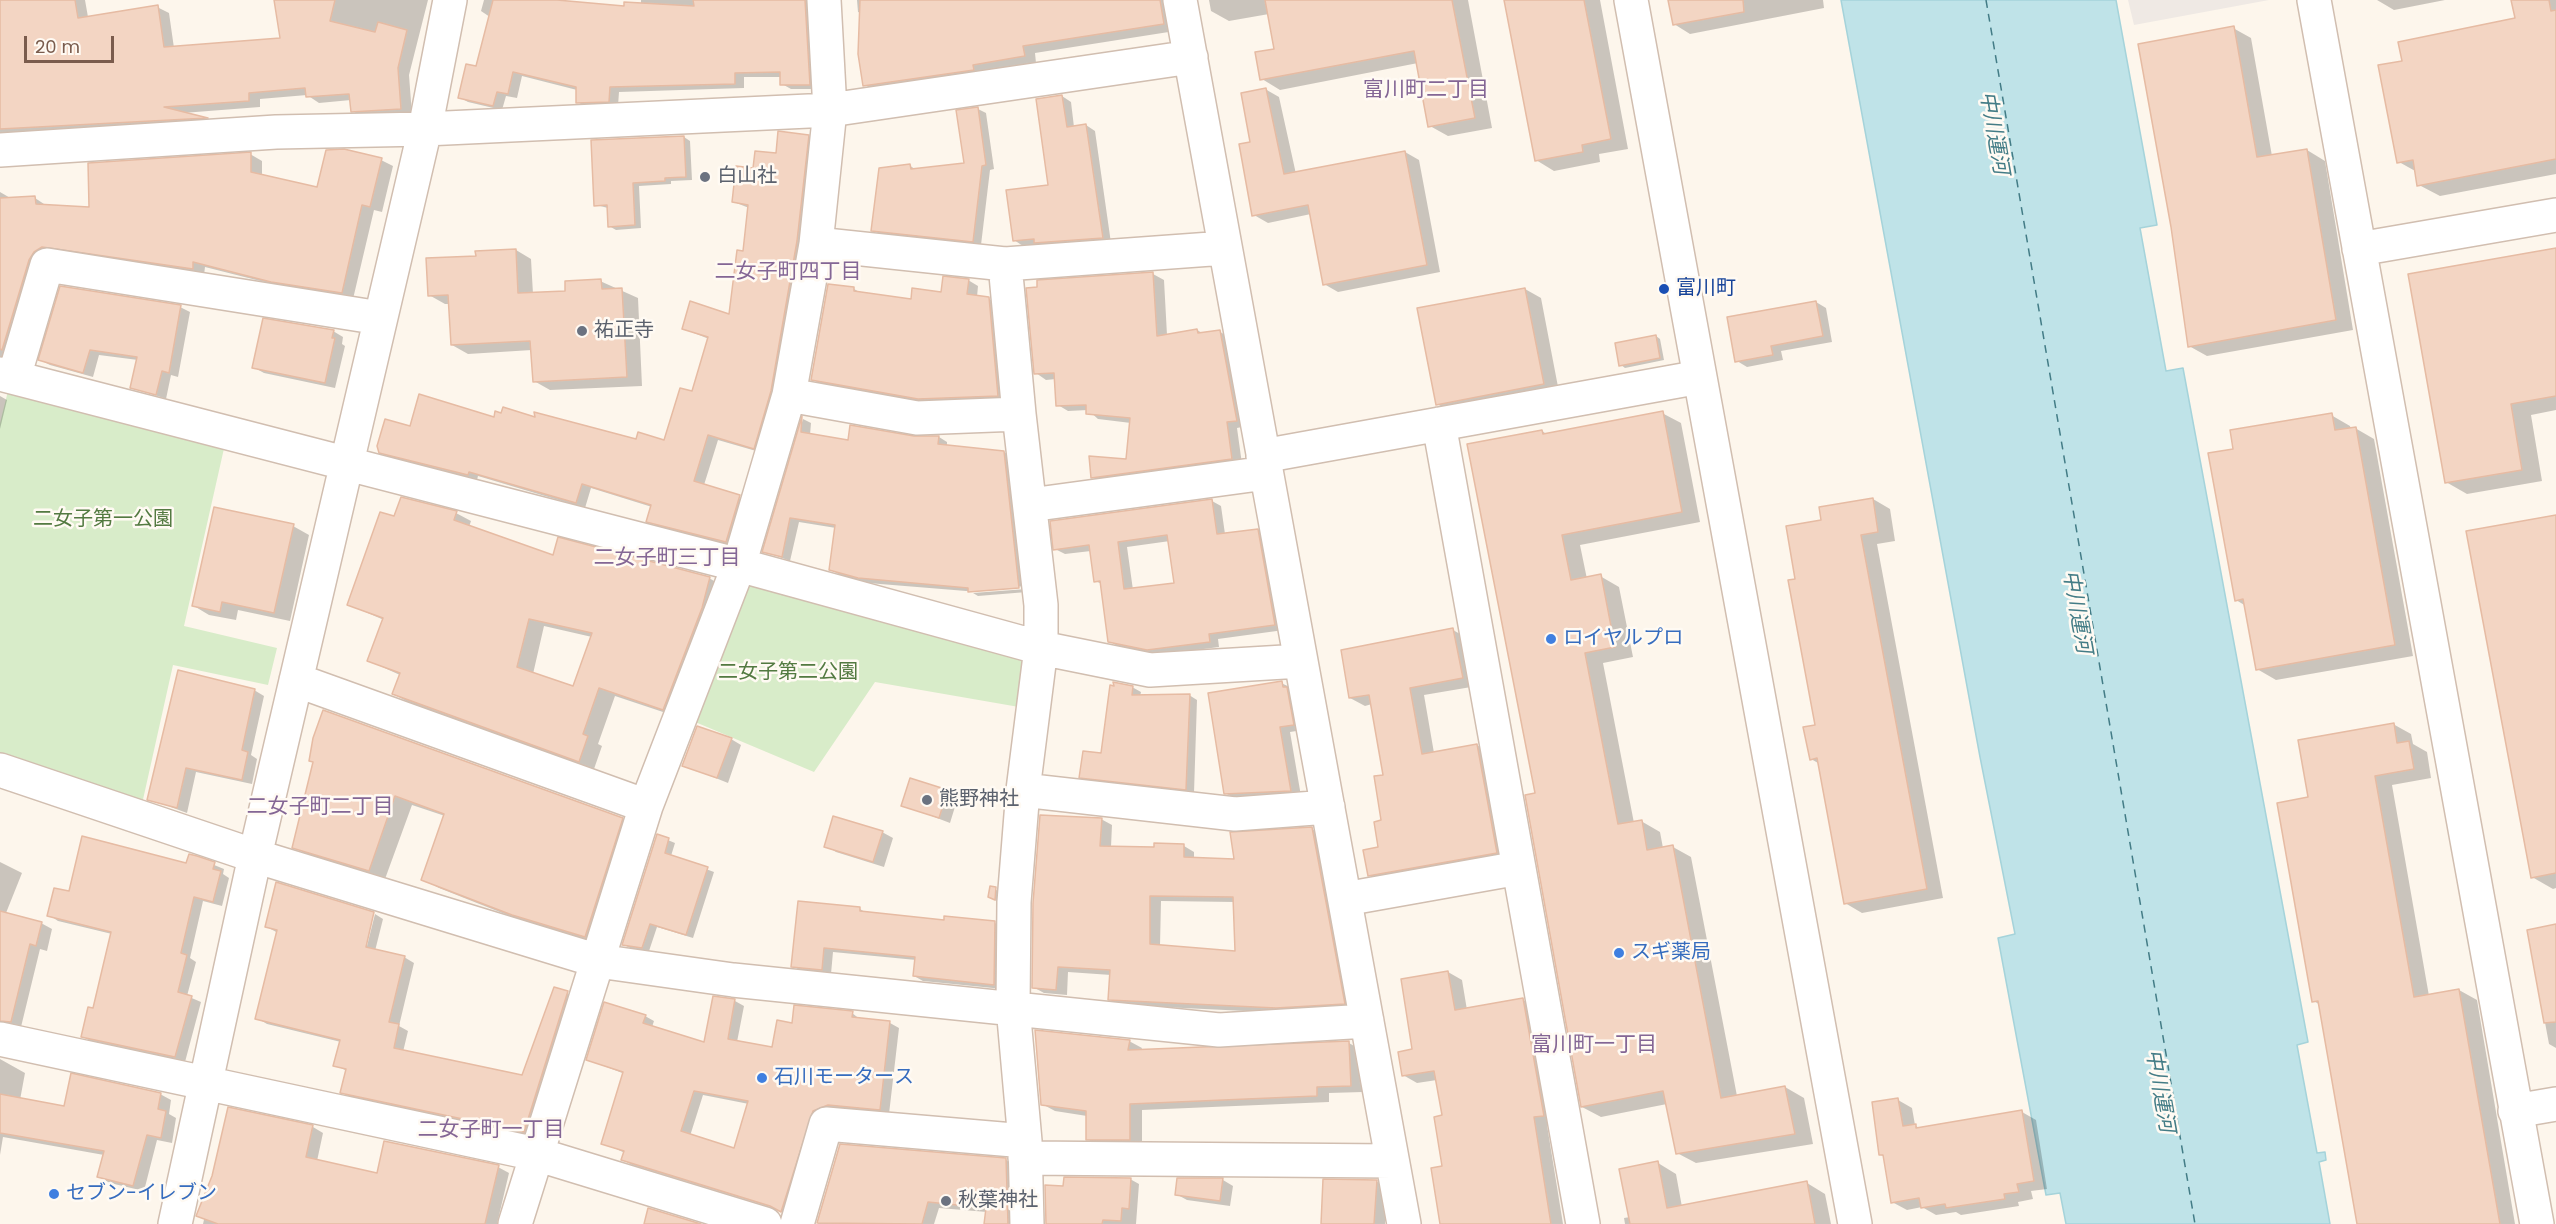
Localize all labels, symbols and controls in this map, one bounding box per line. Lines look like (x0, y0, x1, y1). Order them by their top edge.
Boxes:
scale bar (27, 24, 117, 62)
text: 20 m (35, 34, 80, 59)
district label: 富川町二丁目 (1363, 78, 1489, 104)
water label: 中川運河 (1973, 89, 2013, 177)
place label: 白山社 (717, 165, 777, 189)
marker: 白山社 (698, 170, 712, 184)
district label: 二女子町四丁目 (715, 260, 861, 286)
place label: 富川町 (1676, 277, 1736, 301)
marker: 富川町 (1657, 282, 1671, 296)
place label: 祐正寺 (594, 319, 654, 343)
marker: 祐正寺 (575, 324, 589, 338)
park label: 二女子第一公園 (33, 508, 173, 532)
district label: 二女子町三丁目 (594, 546, 740, 572)
water label: 中川運河 (2056, 568, 2096, 656)
place label: ロイヤルプロ (1563, 627, 1683, 651)
marker: ロイヤルプロ (1544, 632, 1558, 646)
park label: 二女子第二公園 (718, 661, 858, 685)
place label: 熊野神社 (939, 788, 1019, 812)
marker: 熊野神社 (920, 793, 934, 807)
district label: 二女子町二丁目 (247, 795, 393, 821)
place label: スギ薬局 (1631, 941, 1711, 965)
marker: スギ薬局 (1612, 946, 1626, 960)
district label: 富川町一丁目 (1531, 1033, 1657, 1059)
water label: 中川運河 (2139, 1047, 2179, 1135)
place label: 石川モータース (774, 1066, 914, 1090)
marker: 石川モータース (755, 1071, 769, 1085)
district label: 二女子町一丁目 (418, 1118, 564, 1144)
place label: セブン-イレブン (66, 1182, 217, 1206)
marker: セブン-イレブン (47, 1187, 61, 1201)
place label: 秋葉神社 (958, 1189, 1038, 1213)
marker: 秋葉神社 (939, 1194, 953, 1208)

